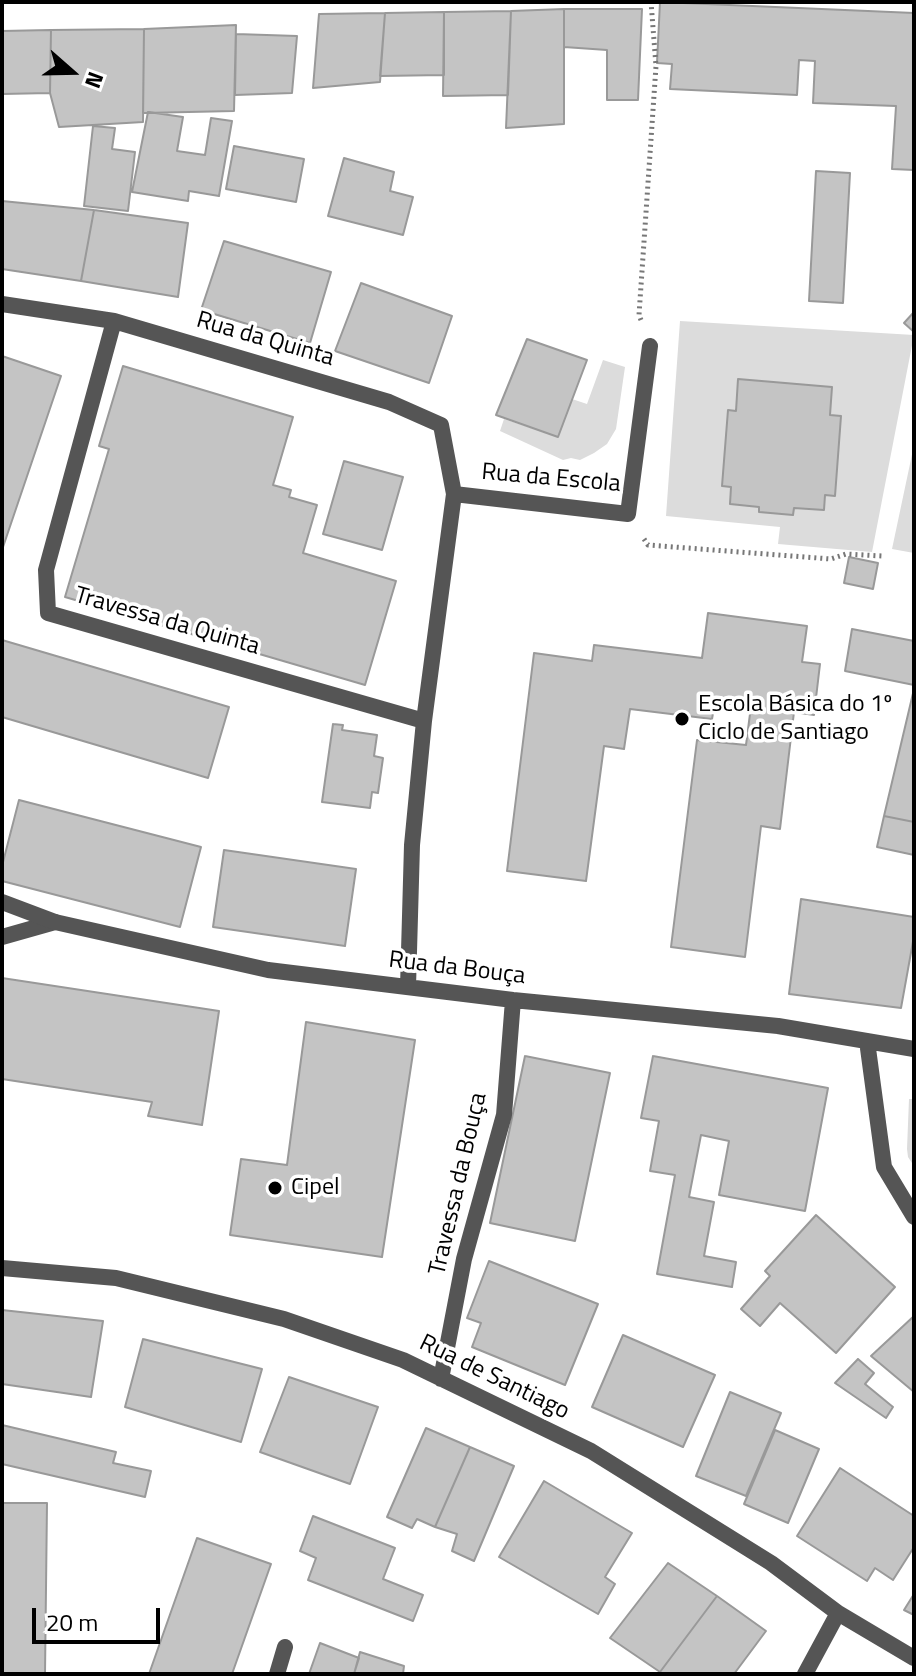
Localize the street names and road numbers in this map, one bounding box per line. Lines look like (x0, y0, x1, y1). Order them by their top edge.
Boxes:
street label: Rua da Quinta (193, 307, 337, 373)
street label: Rua da Escola (480, 459, 622, 499)
street label: Travessa da Quinta (71, 582, 263, 662)
street label: Rua da Bouça (387, 946, 527, 992)
street label: Travessa da Bouça (424, 1090, 494, 1278)
street label: Rua de Santiago (414, 1329, 574, 1427)

